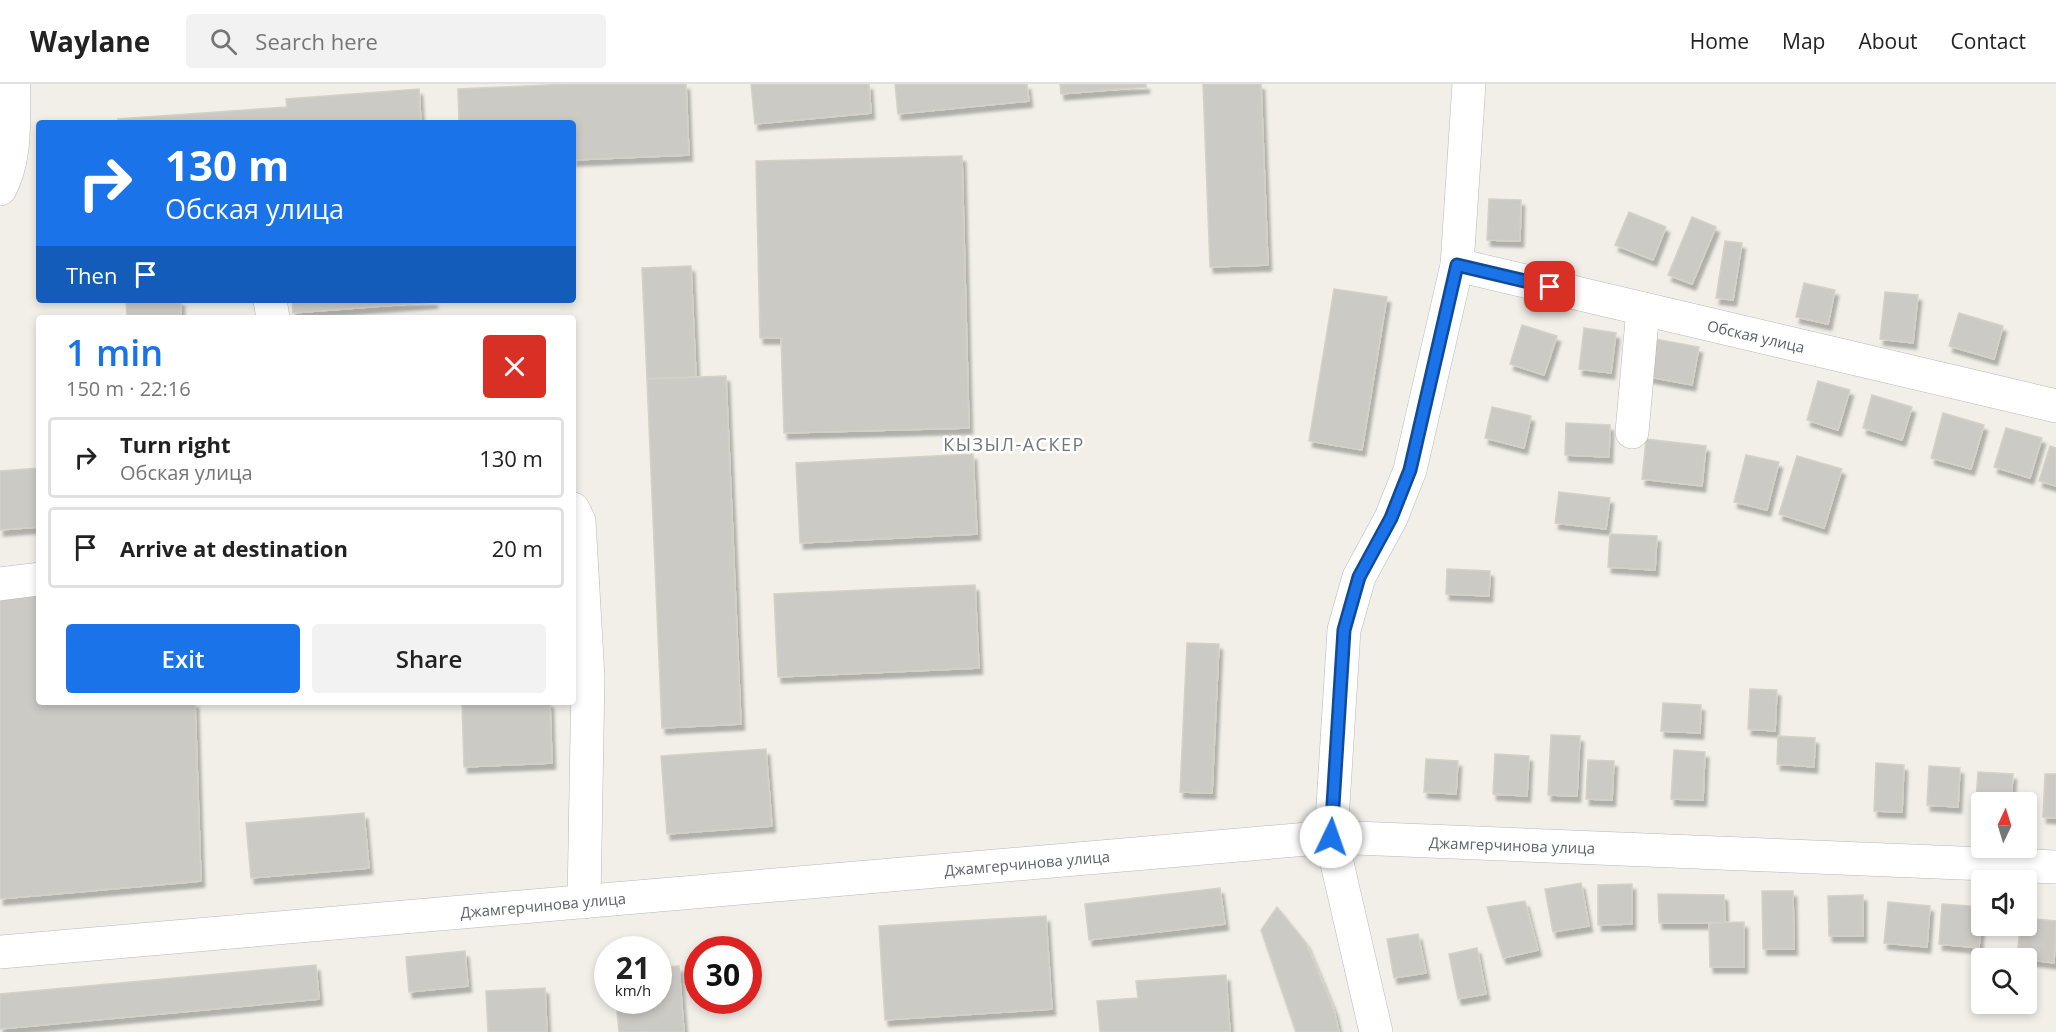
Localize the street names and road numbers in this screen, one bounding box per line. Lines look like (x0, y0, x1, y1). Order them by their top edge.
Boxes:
street label: Обская улица (1705, 315, 1807, 357)
street label: Джамгерчинова улица (1429, 832, 1595, 858)
street label: Джамгерчинова улица (943, 846, 1111, 880)
street label: Джамгерчинова улица (459, 888, 627, 922)

